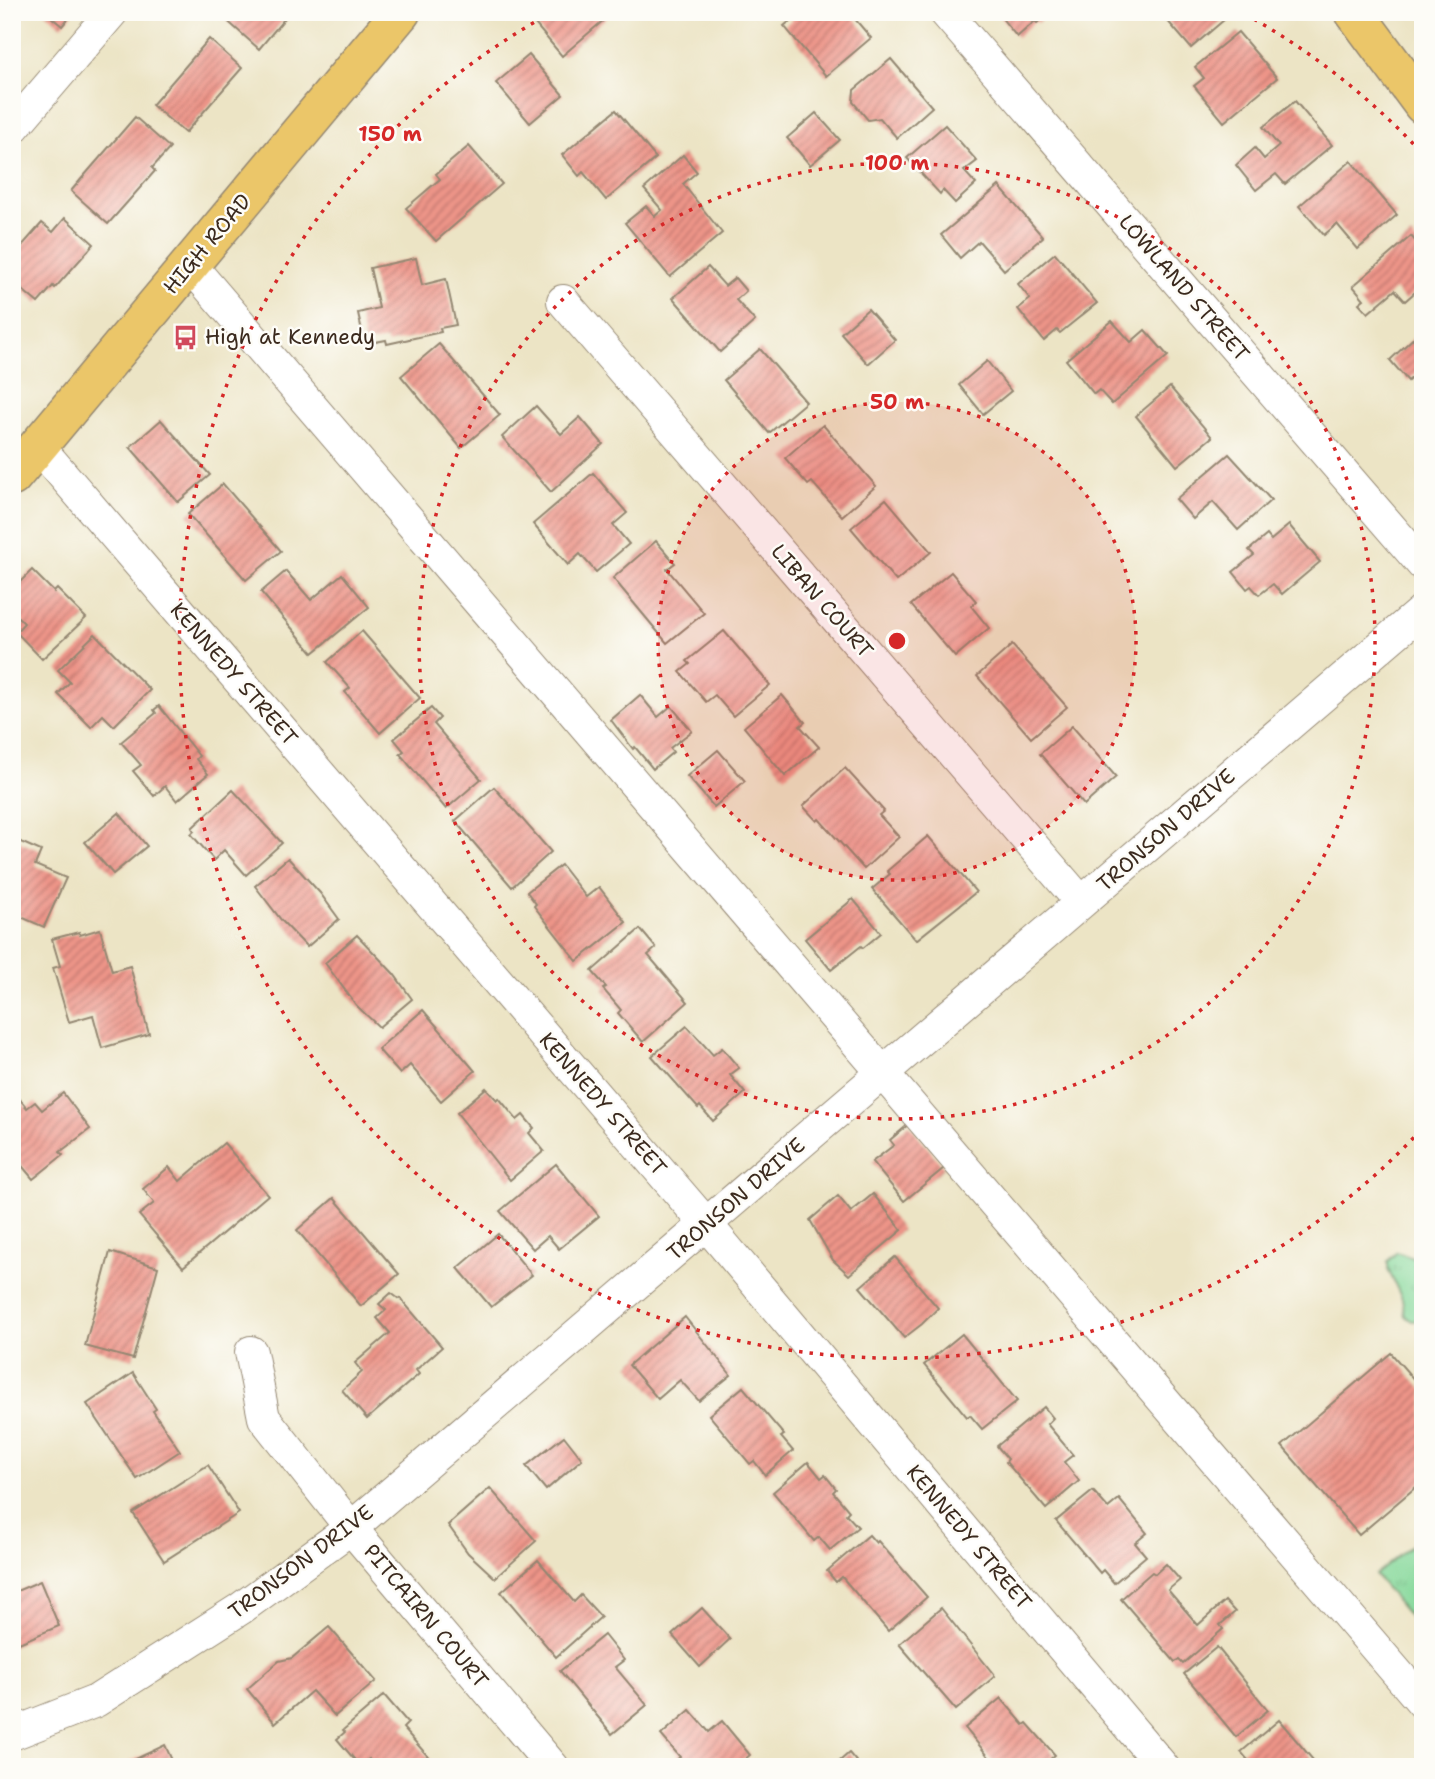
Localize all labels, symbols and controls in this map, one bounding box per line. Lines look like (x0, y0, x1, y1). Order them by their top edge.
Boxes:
text: 150 m (358, 120, 422, 148)
text: 100 m (865, 149, 929, 177)
street label: HIGH ROAD (157, 188, 257, 300)
street label: LOWLAND STREET (1112, 209, 1256, 367)
bus stop icon: High at Kennedy (171, 323, 199, 351)
place label: High at Kennedy (205, 323, 375, 351)
text: 50 m (870, 388, 924, 416)
street label: LIBAN COURT (765, 538, 879, 664)
street label: KENNEDY STREET (164, 596, 304, 752)
centre of rings (885, 629, 909, 653)
street label: TRONSON DRIVE (1091, 762, 1241, 898)
street label: KENNEDY STREET (533, 1026, 673, 1182)
street label: TRONSON DRIVE (661, 1131, 811, 1267)
street label: KENNEDY STREET (900, 1459, 1038, 1615)
street label: TRONSON DRIVE (223, 1498, 379, 1626)
street label: PITCAIRN COURT (357, 1538, 495, 1694)

